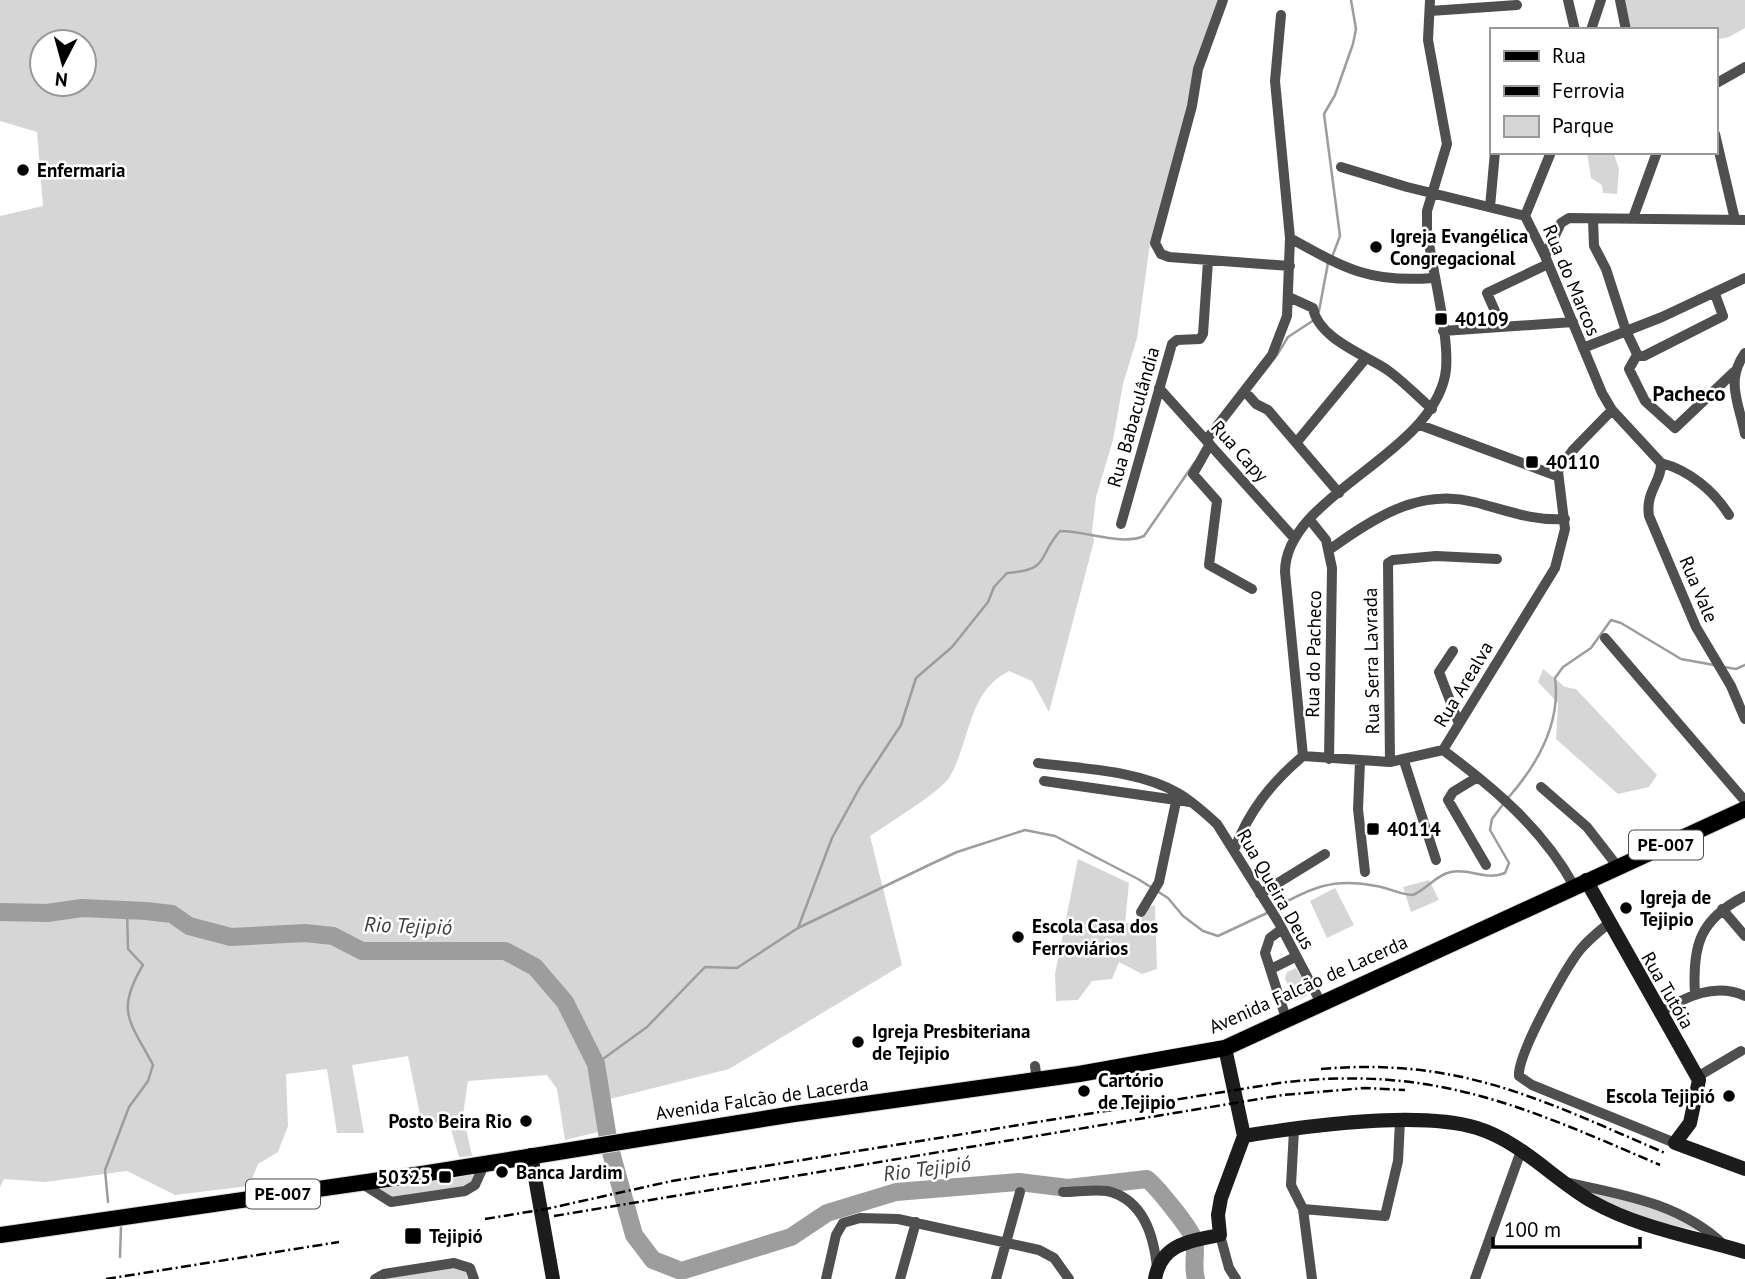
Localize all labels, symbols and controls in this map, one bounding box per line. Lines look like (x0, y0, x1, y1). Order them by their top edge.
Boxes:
north arrow (28, 28, 98, 98)
legend (1490, 28, 1717, 154)
text: Rua (1552, 42, 1586, 69)
text: N (54, 67, 69, 92)
text: Ferrovia (1552, 77, 1625, 104)
text: Parque (1552, 112, 1614, 139)
place label: Enfermaria (37, 158, 126, 182)
marker: Enfermaria (15, 162, 31, 178)
street label: Rua do Marcos (1538, 221, 1606, 339)
place label: Igreja Evangélica Congregacional (1390, 224, 1528, 270)
marker: Igreja Evangélica Congregacional (1368, 239, 1384, 255)
place label: 40109 (1455, 307, 1509, 331)
marker: 40109 (1433, 311, 1449, 327)
street label: Rua Babaculândia (1101, 344, 1165, 490)
district label: Pacheco (1653, 380, 1725, 407)
street label: Rua Capy (1206, 415, 1274, 487)
place label: 40110 (1546, 450, 1600, 474)
marker: 40110 (1524, 454, 1540, 470)
street label: Rua Vale (1674, 552, 1724, 626)
street label: Rua Serra Lavrada (1358, 588, 1384, 734)
street label: Rua do Pacheco (1300, 590, 1326, 718)
street label: Rua Arealva (1428, 637, 1498, 731)
place label: 40114 (1387, 817, 1441, 841)
marker: 40114 (1365, 821, 1381, 837)
street label: Rua Queira Deus (1232, 824, 1320, 954)
road number: PE-007 (1629, 830, 1703, 860)
place label: Igreja de Tejipio (1640, 885, 1711, 931)
marker: Igreja de Tejipio (1618, 900, 1634, 916)
water label: Rio Tejipió (363, 910, 453, 941)
place label: Escola Casa dos Ferroviários (1032, 914, 1158, 960)
marker: Escola Casa dos Ferroviários (1010, 929, 1026, 945)
street label: Avenida Falcão de Lacerda (1205, 929, 1411, 1039)
street label: Rua Tutóia (1636, 947, 1700, 1033)
place label: Igreja Presbiteriana de Tejipio (872, 1019, 1030, 1065)
marker: Igreja Presbiteriana de Tejipio (850, 1034, 866, 1050)
place label: Cartório de Tejipio (1098, 1068, 1176, 1114)
street label: Avenida Falcão de Lacerda (654, 1071, 870, 1125)
marker: Cartório de Tejipio (1076, 1083, 1092, 1099)
place label: Escola Tejipió (1606, 1084, 1715, 1108)
marker: Escola Tejipió (1721, 1088, 1737, 1104)
place label: Posto Beira Rio (388, 1109, 512, 1133)
marker: Posto Beira Rio (518, 1113, 534, 1129)
water label: Rio Tejipió (881, 1150, 972, 1187)
place label: Banca Jardim (516, 1160, 623, 1184)
marker: Banca Jardim (494, 1164, 510, 1180)
place label: 50325 (377, 1165, 431, 1189)
marker: 50325 (437, 1169, 453, 1185)
road number: PE-007 (246, 1180, 320, 1209)
scale bar (1493, 1206, 1640, 1250)
text: 100 m (1504, 1216, 1561, 1243)
place label: Tejipió (429, 1224, 483, 1248)
marker: Tejipió (403, 1226, 423, 1246)

